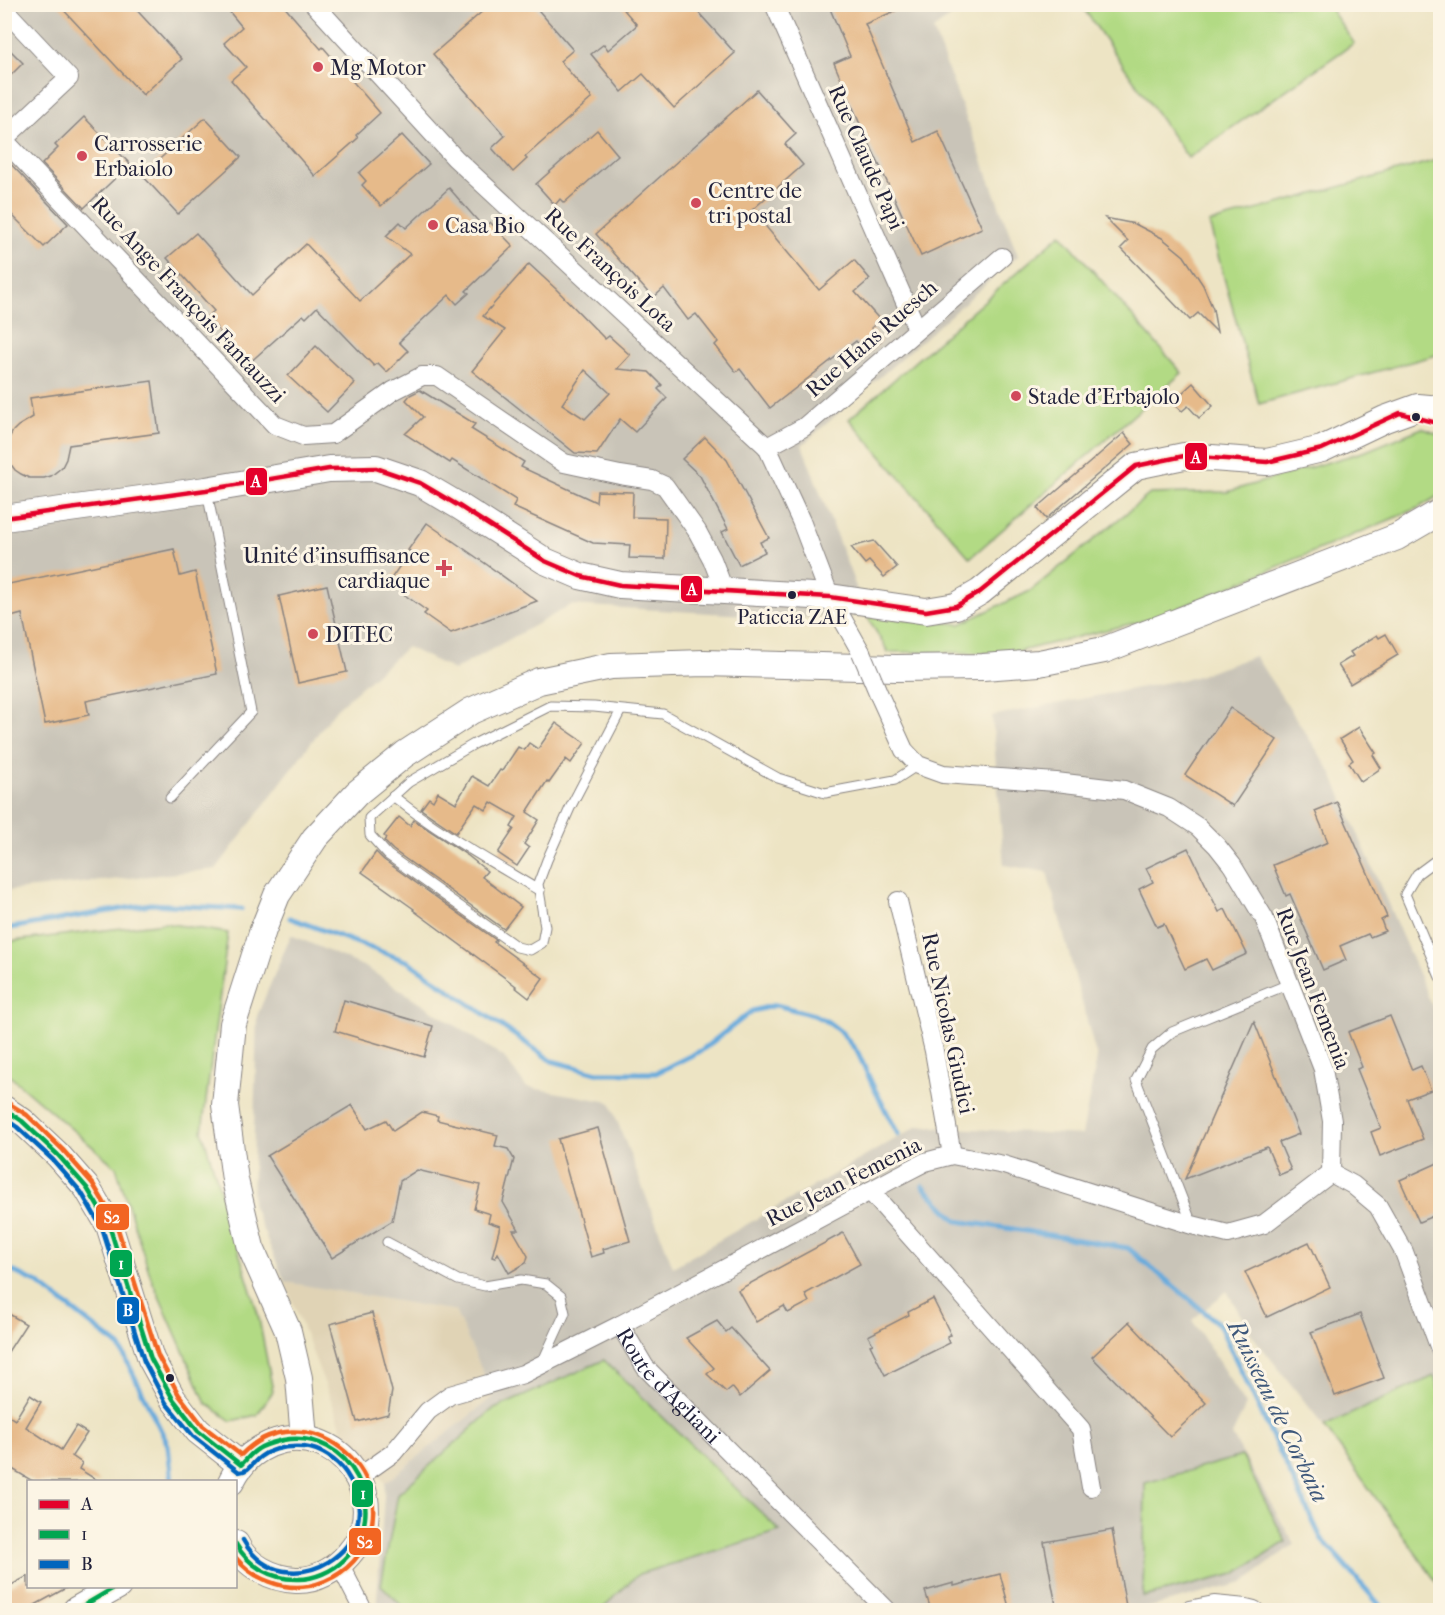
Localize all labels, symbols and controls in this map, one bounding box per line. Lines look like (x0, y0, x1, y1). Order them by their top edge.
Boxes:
place label: Mg Motor (330, 55, 426, 81)
marker: Mg Motor (311, 60, 325, 74)
street label: Rue Claude Papi (822, 81, 910, 234)
place label: Carrosserie Erbaiolo (94, 131, 203, 182)
marker: Carrosserie Erbaiolo (75, 149, 89, 163)
place label: Centre de tri postal (708, 178, 802, 229)
street label: Rue Ange François Fantauzzi (86, 191, 291, 409)
marker: Centre de tri postal (689, 196, 703, 210)
street label: Rue François Lota (539, 202, 682, 338)
place label: Casa Bio (445, 213, 525, 239)
marker: Casa Bio (426, 218, 440, 232)
street label: Rue Hans Ruesch (801, 274, 943, 403)
place label: Stade d'Erbajolo (1028, 384, 1180, 410)
marker: Stade d'Erbajolo (1009, 389, 1023, 403)
unlabelled marker (1410, 411, 1422, 423)
line badge: A (1184, 442, 1208, 471)
text: A (1190, 448, 1202, 467)
line badge: A (245, 467, 268, 496)
text: A (250, 472, 262, 491)
place label: Unité d'insuffisance cardiaque (243, 543, 430, 594)
marker: Unité d'insuffisance cardiaque (435, 559, 453, 577)
line badge: A (680, 575, 703, 603)
text: A (686, 580, 698, 599)
marker: Paticcia ZAE (786, 589, 798, 601)
place label: Paticcia ZAE (737, 606, 847, 629)
place label: DITEC (325, 622, 393, 648)
marker: DITEC (306, 627, 320, 641)
street label: Rue Jean Femenia (1270, 904, 1356, 1074)
street label: Rue Nicolas Giudici (916, 930, 980, 1117)
street label: Rue Jean Femenia (761, 1131, 926, 1232)
line badge: S2 (95, 1203, 130, 1231)
text: S2 (104, 1208, 120, 1227)
line badge: 1 (109, 1249, 133, 1278)
text: 1 (118, 1254, 124, 1273)
line badge: B (116, 1296, 140, 1325)
text: B (123, 1301, 133, 1320)
water label: Ruisseau de Corbaia (1221, 1313, 1334, 1507)
street label: Route d'Agliani (610, 1323, 726, 1450)
unlabelled marker (164, 1372, 176, 1384)
line badge: 1 (351, 1479, 374, 1508)
legend (27, 1480, 237, 1588)
text: 1 (360, 1484, 366, 1503)
text: A (80, 1494, 93, 1515)
text: 1 (81, 1524, 87, 1545)
line badge: S2 (348, 1527, 382, 1556)
text: S2 (357, 1533, 373, 1552)
text: B (81, 1554, 93, 1575)

